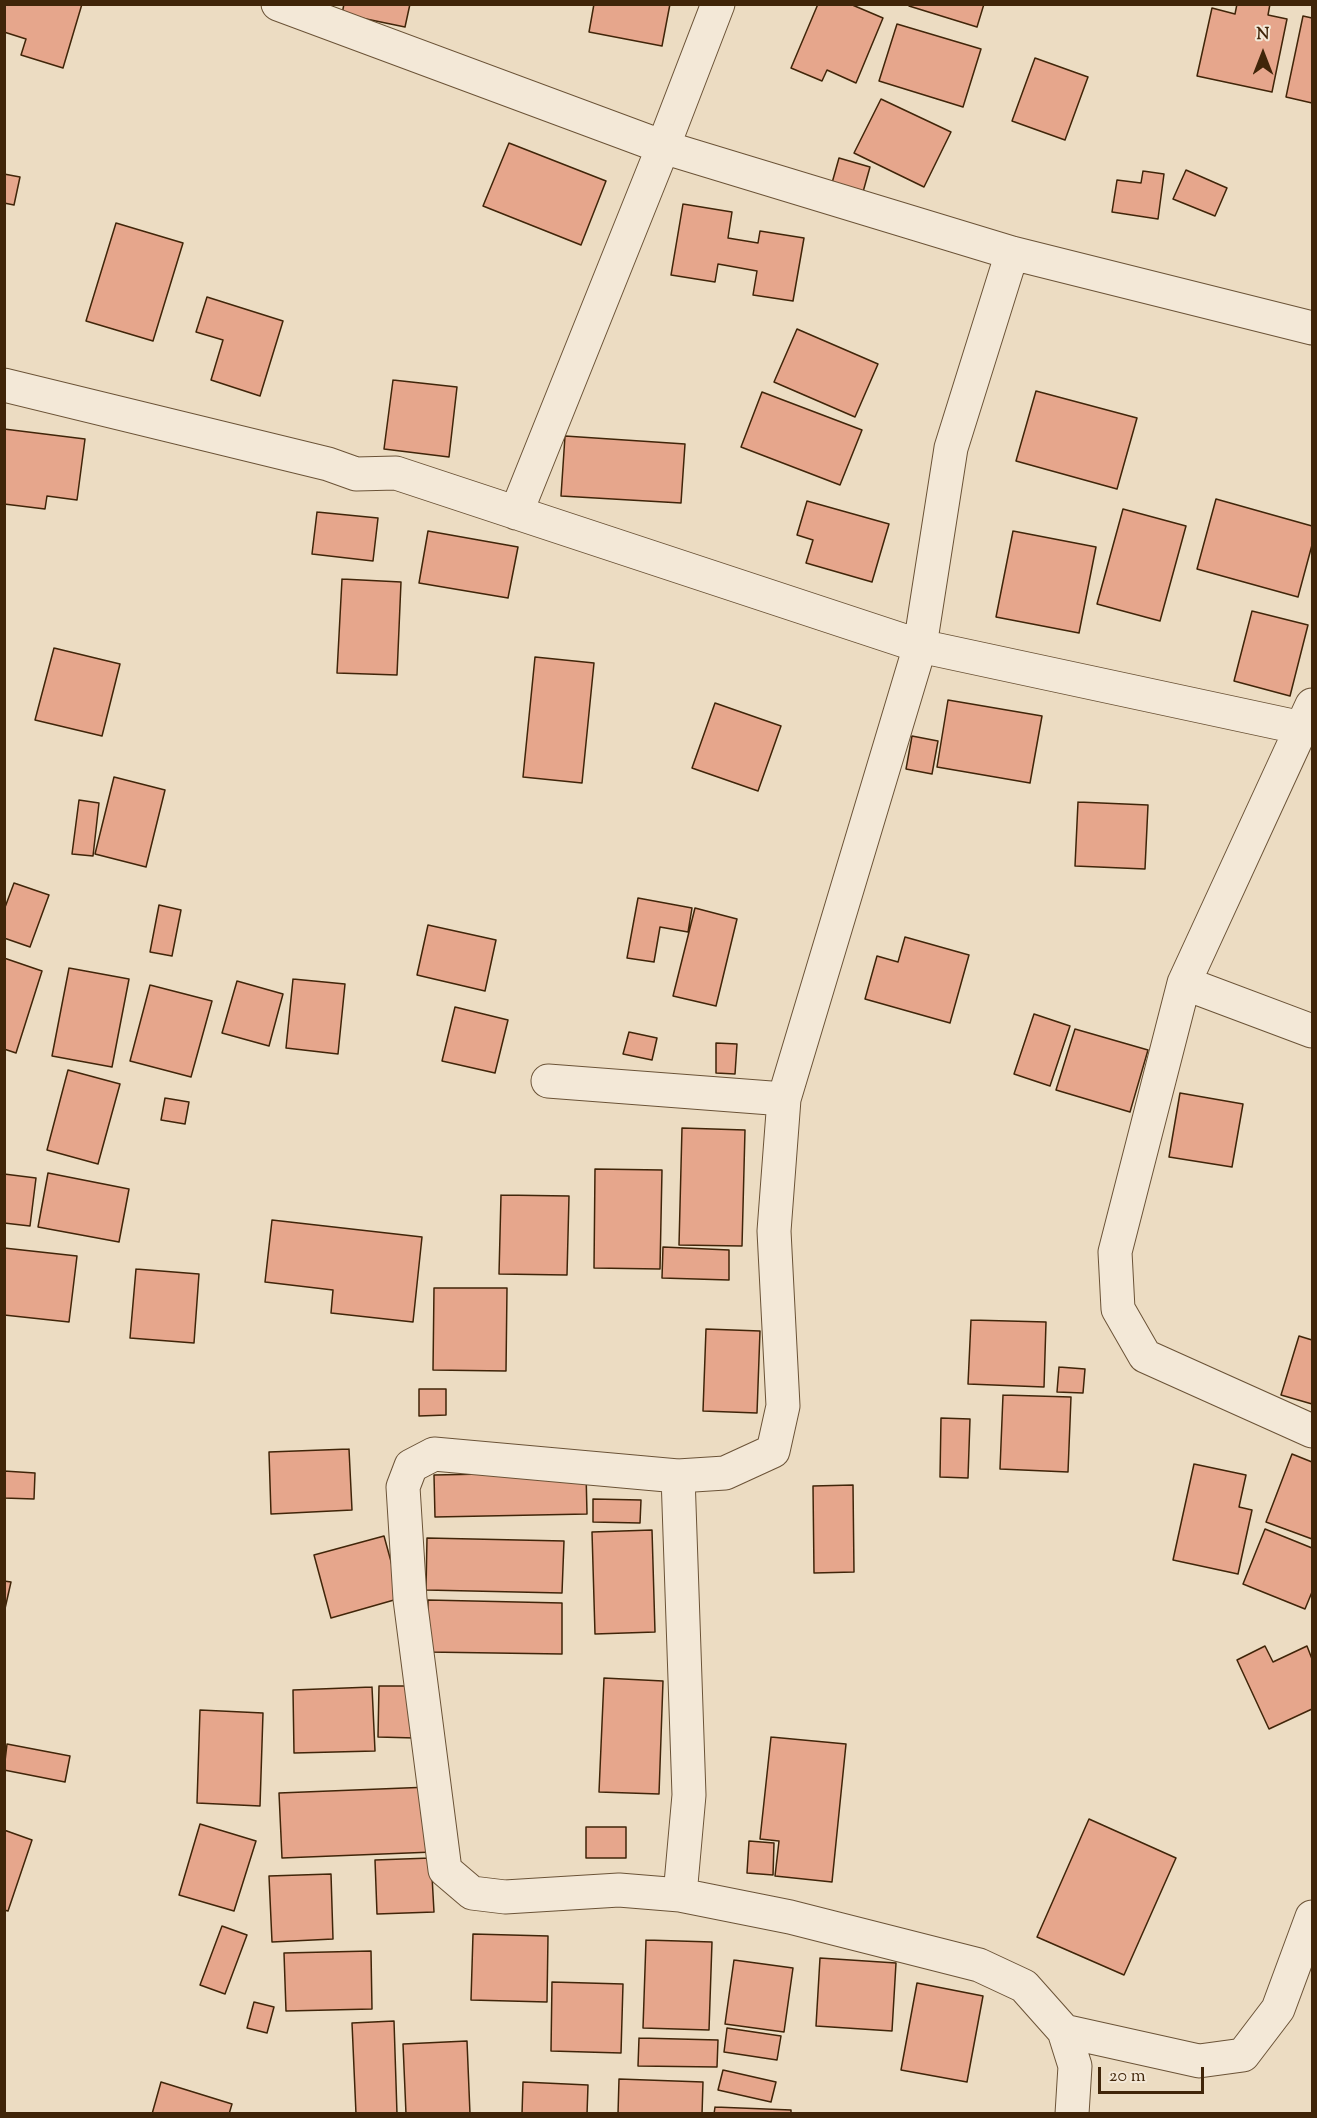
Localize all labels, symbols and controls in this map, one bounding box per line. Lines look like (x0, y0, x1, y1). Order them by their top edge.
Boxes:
north arrow (1233, 24, 1293, 84)
text: N (1257, 24, 1269, 47)
scale bar (1101, 2055, 1208, 2093)
text: 20 m (1109, 2064, 1146, 2090)

